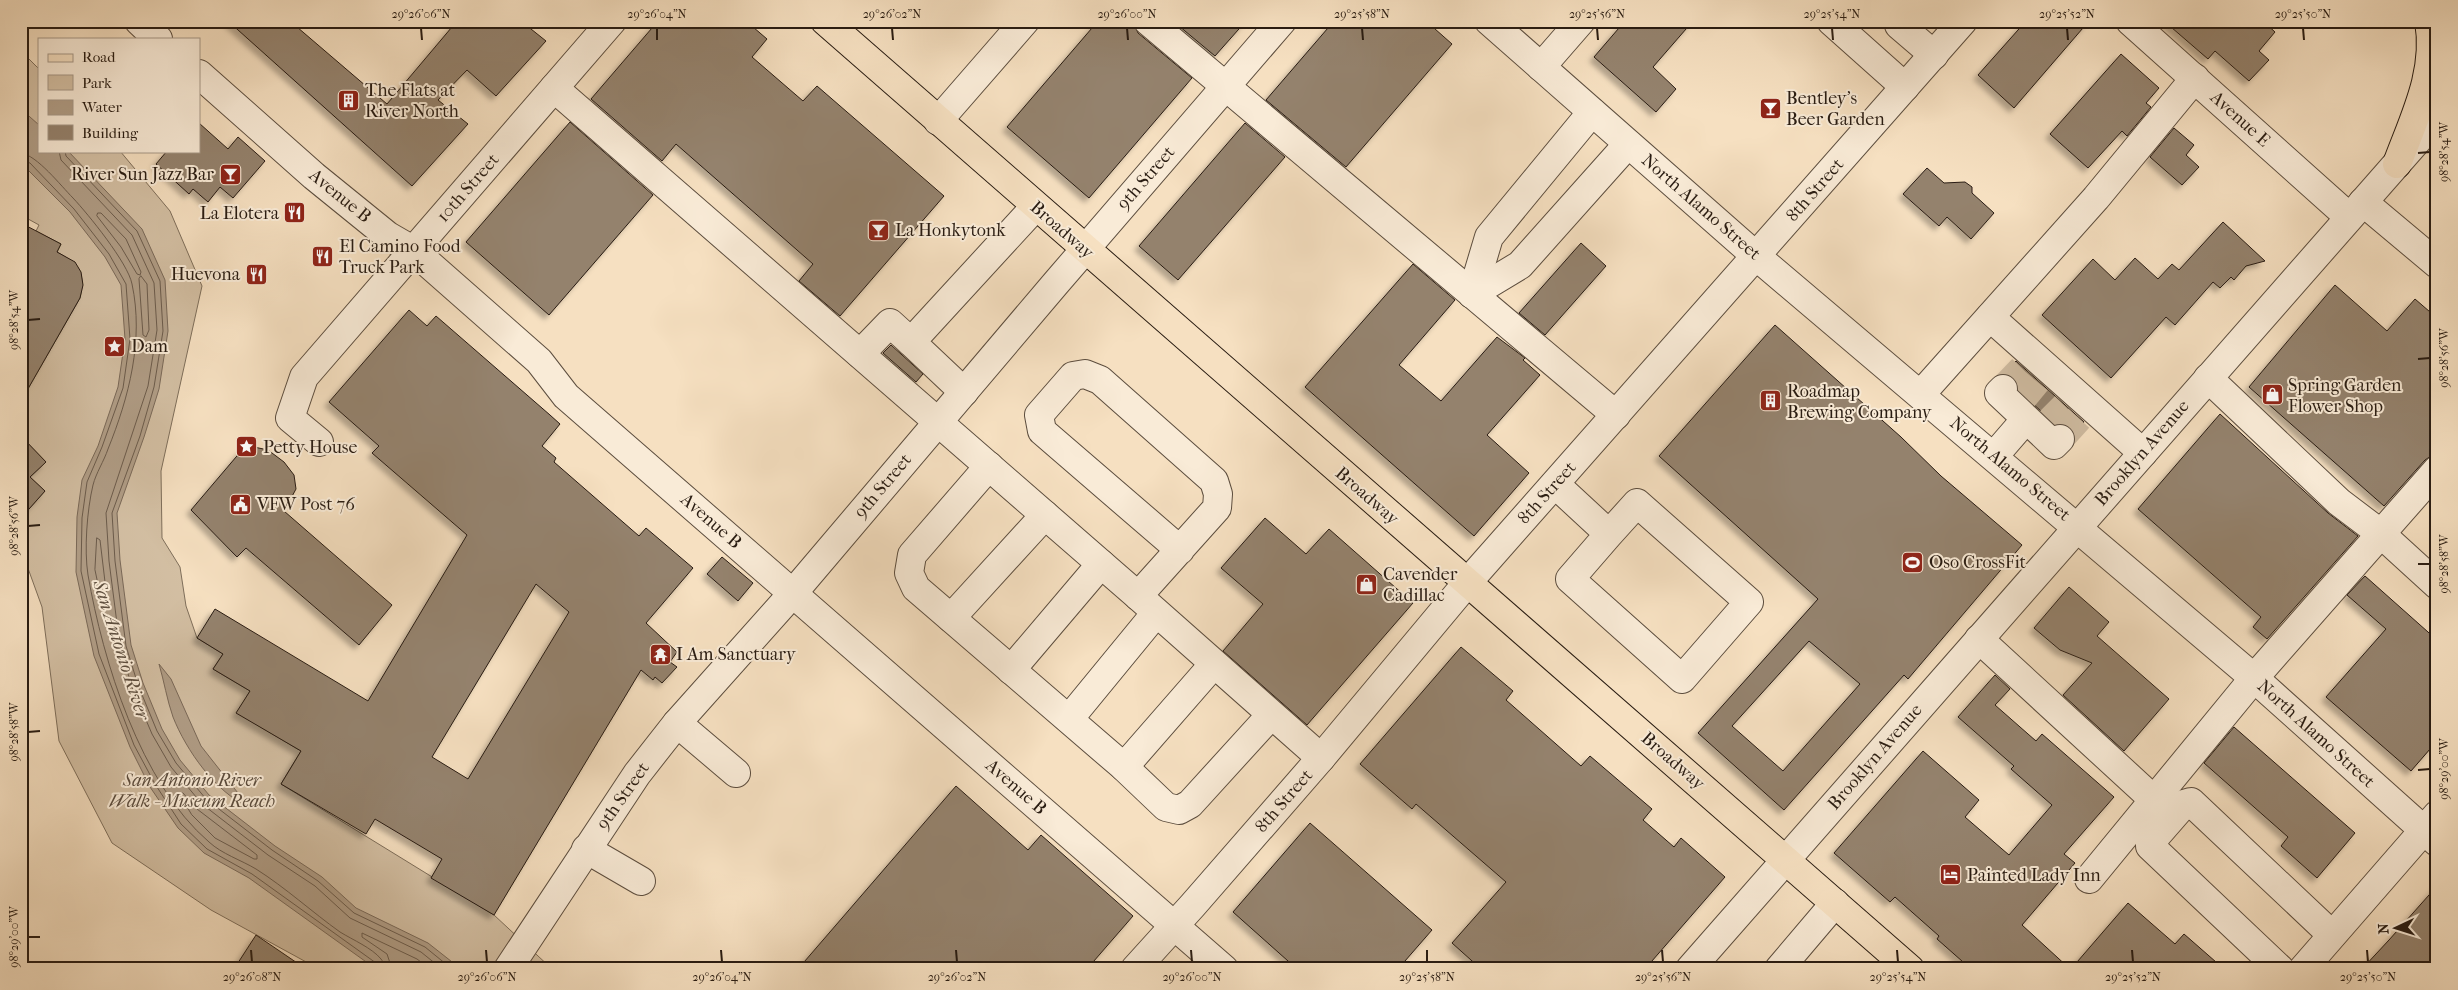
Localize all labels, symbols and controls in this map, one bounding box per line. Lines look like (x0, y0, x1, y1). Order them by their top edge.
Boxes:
text: 29°26'06"N (392, 7, 450, 21)
text: 29°26'04"N (627, 7, 687, 21)
text: 29°26'02"N (863, 7, 921, 21)
text: 29°26'00"N (1097, 7, 1157, 21)
text: 29°25'58"N (1334, 7, 1390, 21)
text: 29°25'56"N (1569, 7, 1625, 21)
text: 29°25'54"N (1804, 7, 1860, 21)
text: 29°25'52"N (2039, 7, 2095, 21)
text: 29°25'50"N (2275, 7, 2331, 21)
legend (38, 38, 200, 152)
text: Road (82, 48, 116, 66)
text: Park (82, 74, 112, 92)
place label: The Flats at River North (365, 80, 459, 122)
street label: Avenue E (2205, 86, 2274, 151)
building icon: The Flats at River North (337, 88, 361, 112)
place label: Bentley's Beer Garden (1786, 88, 1885, 130)
bar icon: Bentley's Beer Garden (1758, 96, 1782, 120)
text: Water (81, 98, 122, 116)
text: 98°28'54"W (2437, 121, 2451, 182)
text: Building (82, 124, 139, 142)
street label: 9th Street (1113, 141, 1180, 214)
street label: 10th Street (432, 149, 504, 227)
street label: North Alamo Street (1637, 150, 1765, 265)
street label: 8th Street (1782, 154, 1849, 226)
bar icon: River Sun Jazz Bar (218, 162, 242, 186)
place label: River Sun Jazz Bar (71, 164, 214, 185)
street label: Avenue B (304, 164, 375, 227)
street label: Broadway (1026, 197, 1099, 264)
restaurant icon: La Elotera (283, 201, 307, 225)
place label: La Elotera (200, 203, 280, 224)
bar icon: La Honkytonk (867, 218, 891, 242)
place label: La Honkytonk (895, 220, 1006, 241)
place label: El Camino Food Truck Park (339, 236, 461, 278)
restaurant icon: El Camino Food Truck Park (311, 244, 335, 268)
restaurant icon: Huevona (244, 262, 268, 286)
place label: Huevona (171, 264, 241, 285)
text: 98°28'54"W (7, 289, 21, 350)
text: 98°28'56"W (2437, 327, 2451, 388)
place icon: Dam (103, 334, 127, 358)
place label: Dam (131, 336, 168, 357)
place label: Spring Garden Flower Shop (2288, 375, 2402, 417)
place label: Roadmap Brewing Company (1787, 381, 1933, 423)
shop icon: Spring Garden Flower Shop (2260, 383, 2284, 407)
building icon: Roadmap Brewing Company (1759, 389, 1783, 413)
street label: Brooklyn Avenue (2090, 396, 2194, 510)
street label: North Alamo Street (1945, 412, 2075, 526)
place icon: Petty House (235, 435, 259, 459)
place label: Petty House (263, 437, 357, 458)
street label: 9th Street (850, 449, 916, 522)
street label: 8th Street (1513, 457, 1581, 529)
street label: Broadway (1331, 463, 1404, 530)
street label: Avenue B (676, 488, 746, 553)
public building icon: VFW Post 76 (229, 492, 253, 516)
place label: VFW Post 76 (256, 494, 355, 515)
text: 98°28'56"W (7, 495, 21, 556)
text: 98°28'58"W (2437, 533, 2451, 594)
sports icon: Oso CrossFit (1901, 550, 1925, 574)
place label: Oso CrossFit (1929, 552, 2027, 573)
place label: Cavender Cadillac (1383, 564, 1458, 606)
shop icon: Cavender Cadillac (1355, 572, 1379, 596)
water label: San Antonio River (88, 576, 154, 724)
temple icon: I Am Sanctuary (648, 642, 672, 666)
place label: I Am Sanctuary (676, 644, 797, 665)
street label: North Alamo Street (2253, 676, 2379, 793)
street label: Brooklyn Avenue (1823, 700, 1927, 814)
text: 98°28'58"W (7, 701, 21, 762)
street label: Broadway (1637, 728, 1710, 795)
text: 98°29'00"W (2437, 737, 2451, 800)
street label: Avenue B (981, 754, 1051, 819)
street label: 9th Street (592, 758, 654, 834)
street label: 8th Street (1251, 765, 1318, 837)
park label: San Antonio River Walk - Museum Reach (109, 770, 275, 812)
hotel icon: Painted Lady Inn (1939, 863, 1963, 887)
place label: Painted Lady Inn (1967, 865, 2101, 886)
north arrow (2370, 902, 2420, 952)
text: 98°29'00"W (7, 905, 21, 968)
text: N (2375, 923, 2392, 935)
text: 29°26'08"N (223, 970, 281, 984)
text: 29°26'06"N (458, 970, 516, 984)
text: 29°26'04"N (692, 970, 752, 984)
text: 29°26'02"N (928, 970, 986, 984)
text: 29°26'00"N (1162, 970, 1222, 984)
text: 29°25'58"N (1399, 970, 1455, 984)
text: 29°25'56"N (1635, 970, 1691, 984)
text: 29°25'54"N (1870, 970, 1926, 984)
text: 29°25'52"N (2105, 970, 2161, 984)
text: 29°25'50"N (2340, 970, 2396, 984)

